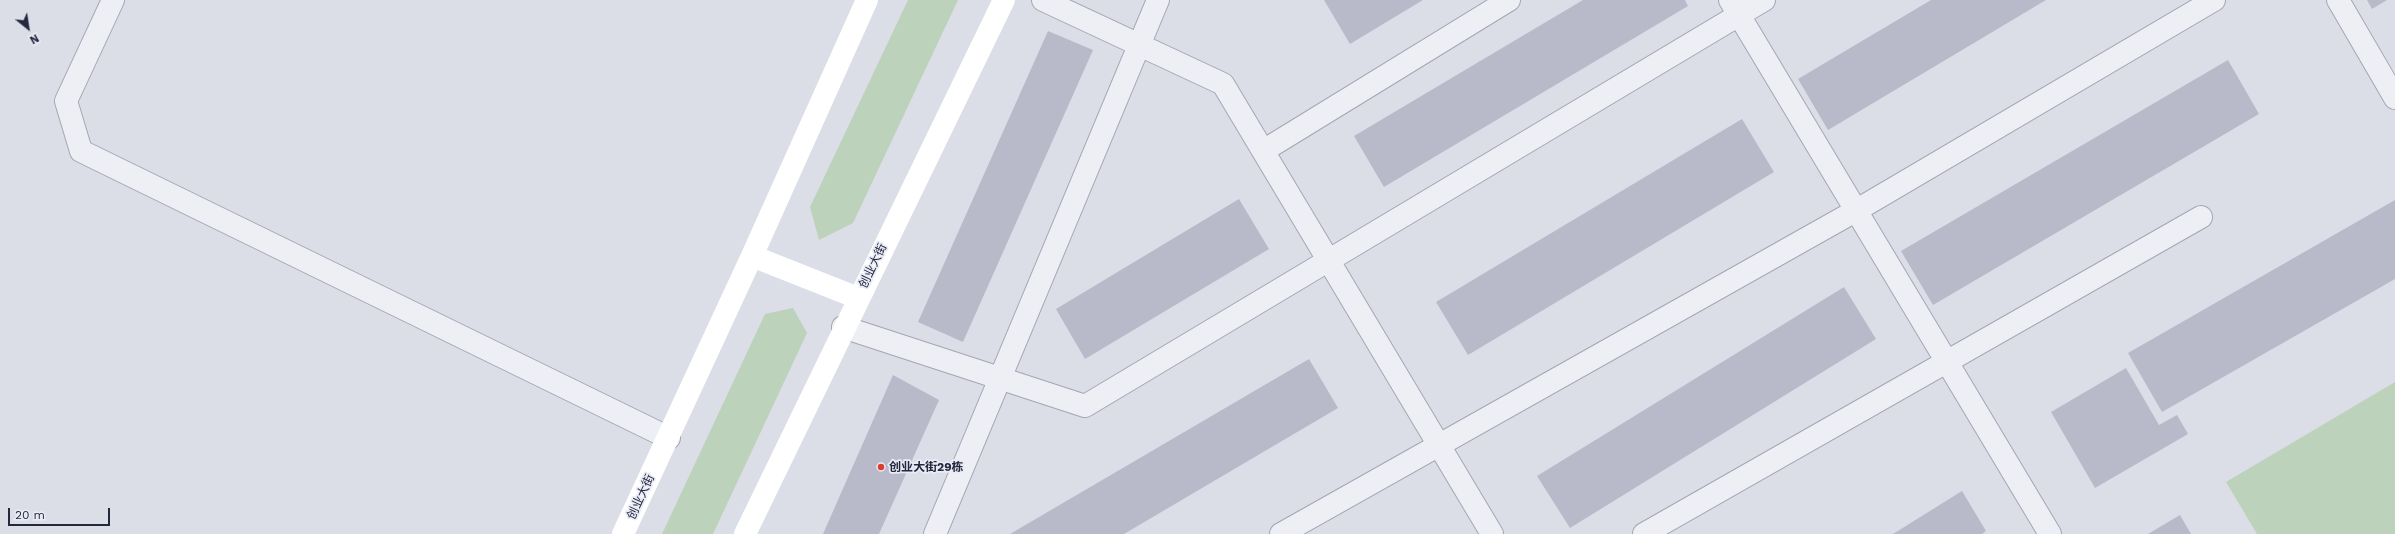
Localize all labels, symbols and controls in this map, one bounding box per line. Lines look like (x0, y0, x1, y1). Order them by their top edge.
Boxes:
north arrow (8, 8, 48, 48)
text: N (27, 31, 41, 46)
street label: 创业大街 (856, 241, 890, 291)
place label: 创业大街29栋 (889, 460, 964, 474)
marker: 创业大街29栋 (876, 462, 886, 472)
street label: 创业大街 (624, 472, 658, 522)
scale bar (10, 500, 112, 526)
text: 20 m (15, 508, 45, 522)

